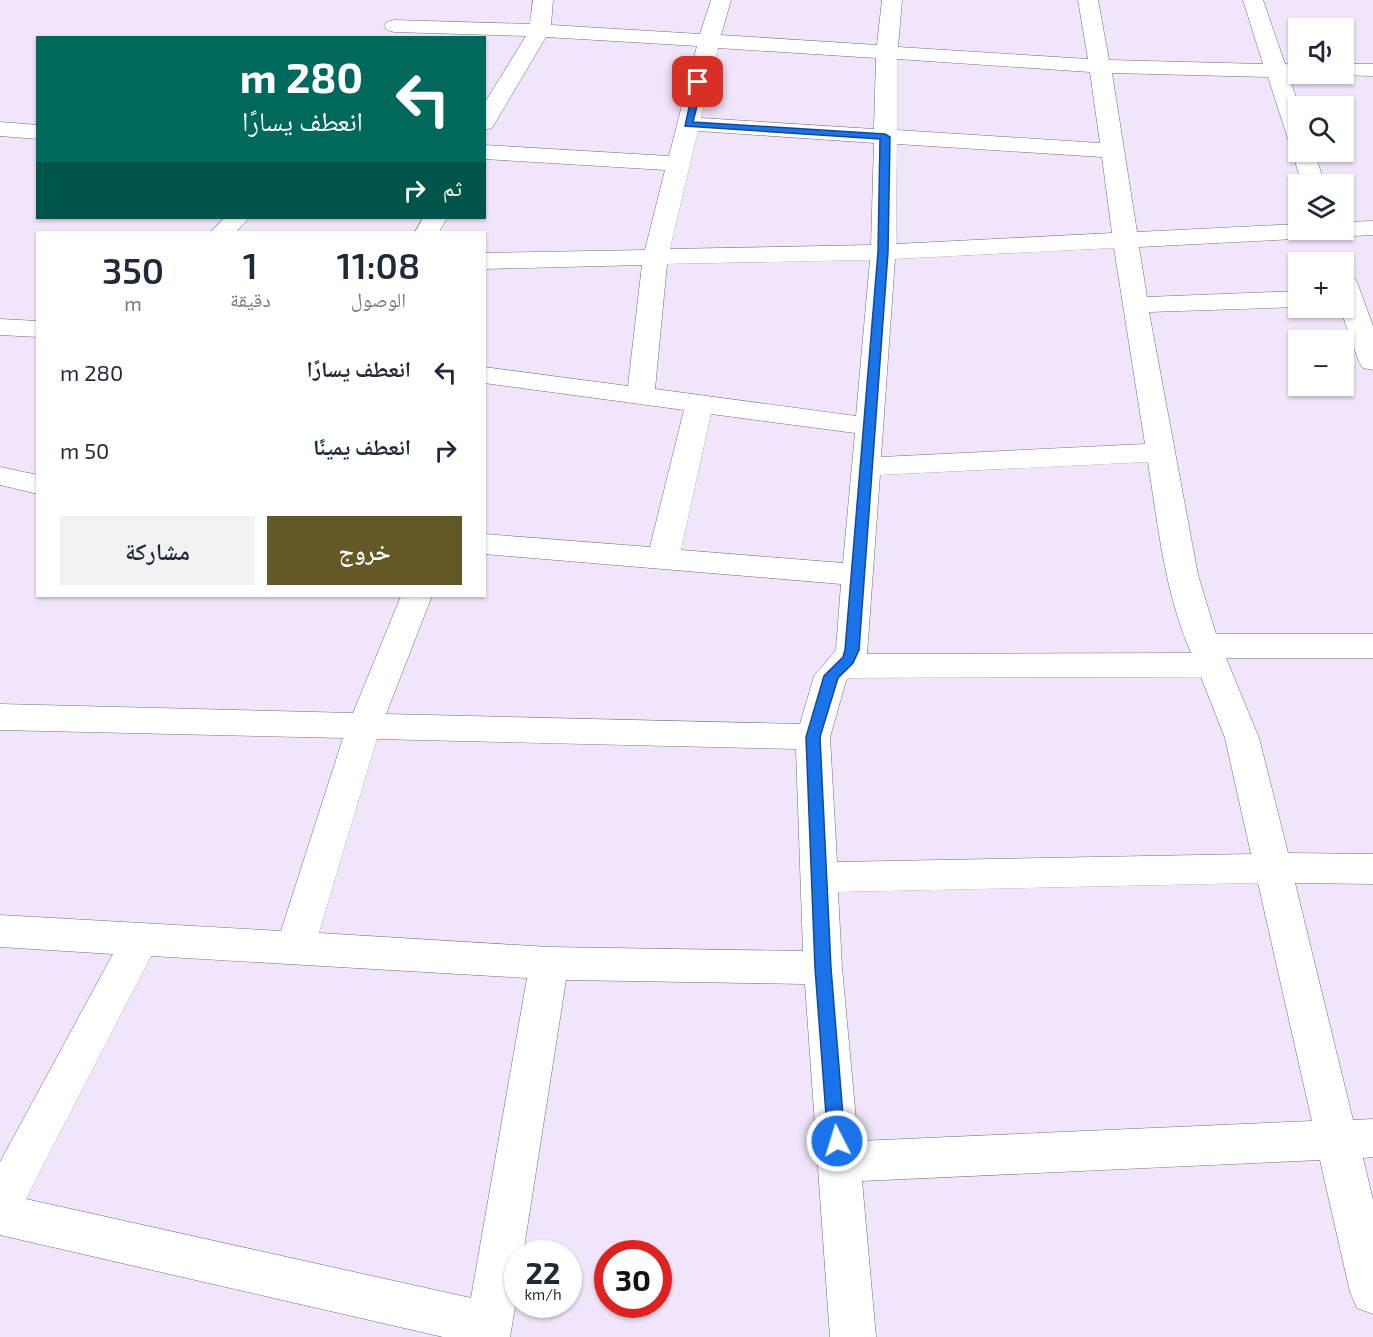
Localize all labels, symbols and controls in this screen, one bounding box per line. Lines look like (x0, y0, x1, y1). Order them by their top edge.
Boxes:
map controls (1288, 18, 1354, 396)
button: sound (1288, 18, 1354, 84)
text: 280 m (240, 51, 363, 101)
pin (672, 56, 723, 107)
icon: left (384, 60, 462, 138)
icon: arrive (681, 65, 714, 98)
button: search (1288, 96, 1354, 162)
text: انعطف يسارًا (242, 104, 363, 136)
icon: right (398, 174, 431, 207)
text: ثم (443, 174, 462, 200)
button: layers (1288, 174, 1354, 240)
text: 1 (243, 243, 258, 286)
text: 11:08 (337, 243, 420, 286)
text: 350 (102, 248, 164, 291)
button: + (1288, 252, 1354, 318)
text: دقيقة (230, 287, 271, 311)
text: الوصول (351, 287, 406, 311)
text: m (124, 291, 142, 315)
button: − (1288, 330, 1354, 396)
text: انعطف يسارًا (306, 355, 411, 381)
icon: left (429, 356, 462, 389)
text: 280 m (60, 359, 123, 385)
text: انعطف يمينًا (313, 433, 411, 459)
icon: right (429, 434, 462, 467)
text: 50 m (60, 437, 109, 463)
button: مشاركة (60, 516, 255, 585)
button: خروج (267, 516, 462, 585)
position arrow (805, 1109, 869, 1173)
speed limit sign: 30 (594, 1240, 672, 1318)
text: 22 (526, 1254, 560, 1290)
text: km/h (524, 1285, 562, 1303)

